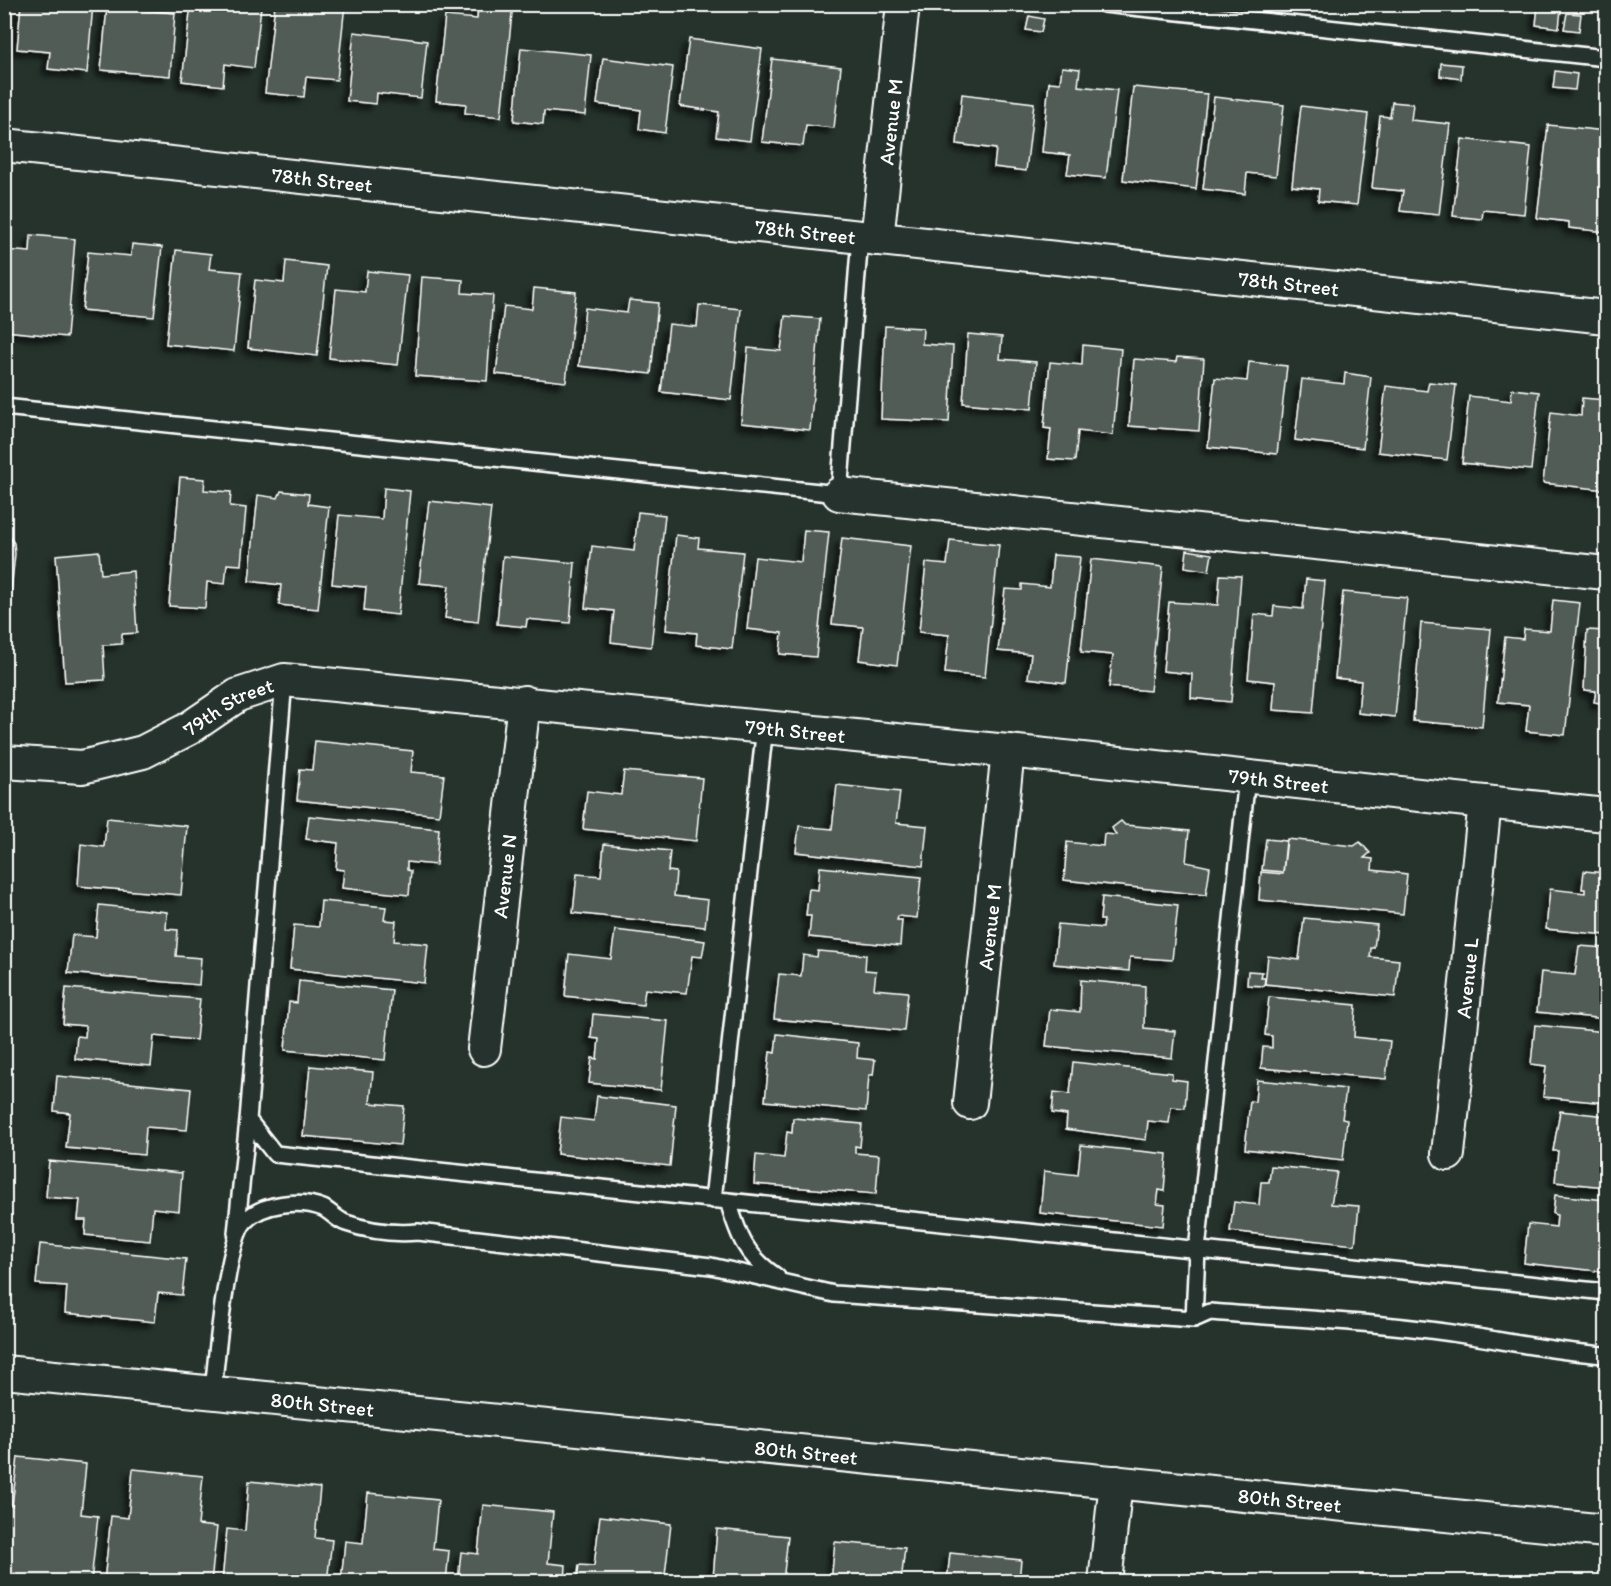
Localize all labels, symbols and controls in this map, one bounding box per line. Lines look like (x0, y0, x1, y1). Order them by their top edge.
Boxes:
street label: Avenue M (873, 77, 907, 166)
street label: 78th Street (271, 161, 374, 197)
street label: 78th Street (754, 213, 857, 249)
street label: 78th Street (1237, 265, 1340, 301)
street label: 79th Street (178, 672, 277, 742)
street label: 79th Street (744, 713, 847, 747)
street label: 79th Street (1227, 762, 1330, 798)
street label: Avenue N (487, 833, 521, 920)
street label: Avenue M (972, 882, 1006, 972)
street label: Avenue L (1450, 936, 1483, 1020)
street label: 80th Street (270, 1386, 375, 1421)
street label: 80th Street (753, 1434, 859, 1469)
street label: 80th Street (1237, 1482, 1343, 1517)

